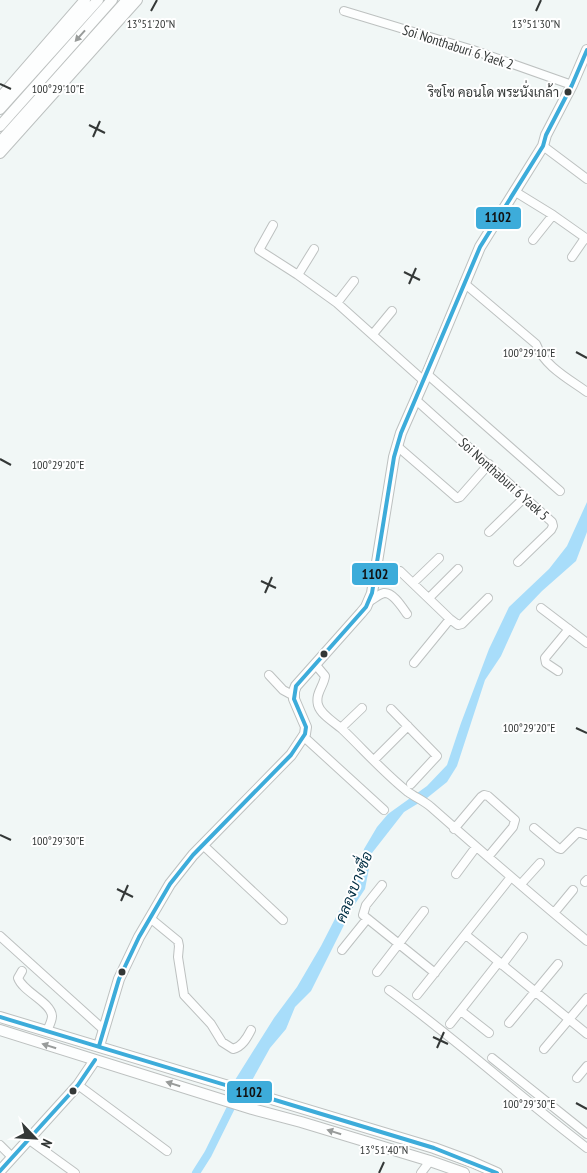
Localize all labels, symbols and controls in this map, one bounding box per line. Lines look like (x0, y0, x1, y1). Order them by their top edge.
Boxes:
text: 13°51'20"N (127, 16, 175, 31)
text: 13°51'30"N (512, 16, 560, 31)
street label: Soi Nonthaburi 6 Yaek 2 (400, 21, 516, 73)
one-way arrow (74, 30, 86, 42)
place label: ริซโซ คอนโด พระนั่งเกล้า (427, 80, 559, 101)
text: 100°29'10"E (32, 81, 84, 96)
marker: ริซโซ คอนโด พระนั่งเกล้า (563, 87, 573, 97)
line badge: 1102 (475, 206, 522, 230)
text: 1102 (485, 208, 511, 226)
text: 100°29'10"E (503, 345, 555, 360)
street label: Soi Nonthaburi 6 Yaek 5 (455, 434, 553, 524)
text: 100°29'20"E (32, 457, 84, 472)
line badge: 1102 (351, 562, 399, 586)
text: 1102 (362, 565, 388, 583)
unlabelled marker (319, 649, 329, 659)
text: 100°29'20"E (503, 720, 555, 735)
text: 100°29'30"E (32, 833, 84, 848)
water label: คลองบางซื่อ (326, 846, 376, 925)
unlabelled marker (117, 967, 127, 977)
one-way arrow (41, 1041, 56, 1049)
one-way arrow (166, 1080, 181, 1088)
line badge: 1102 (226, 1080, 273, 1104)
text: 1102 (236, 1083, 262, 1101)
unlabelled marker (68, 1086, 78, 1096)
text: 100°29'30"E (503, 1096, 555, 1111)
north arrow (10, 1113, 60, 1163)
one-way arrow (326, 1127, 341, 1135)
text: N (37, 1136, 57, 1151)
text: 13°51'40"N (360, 1142, 408, 1157)

